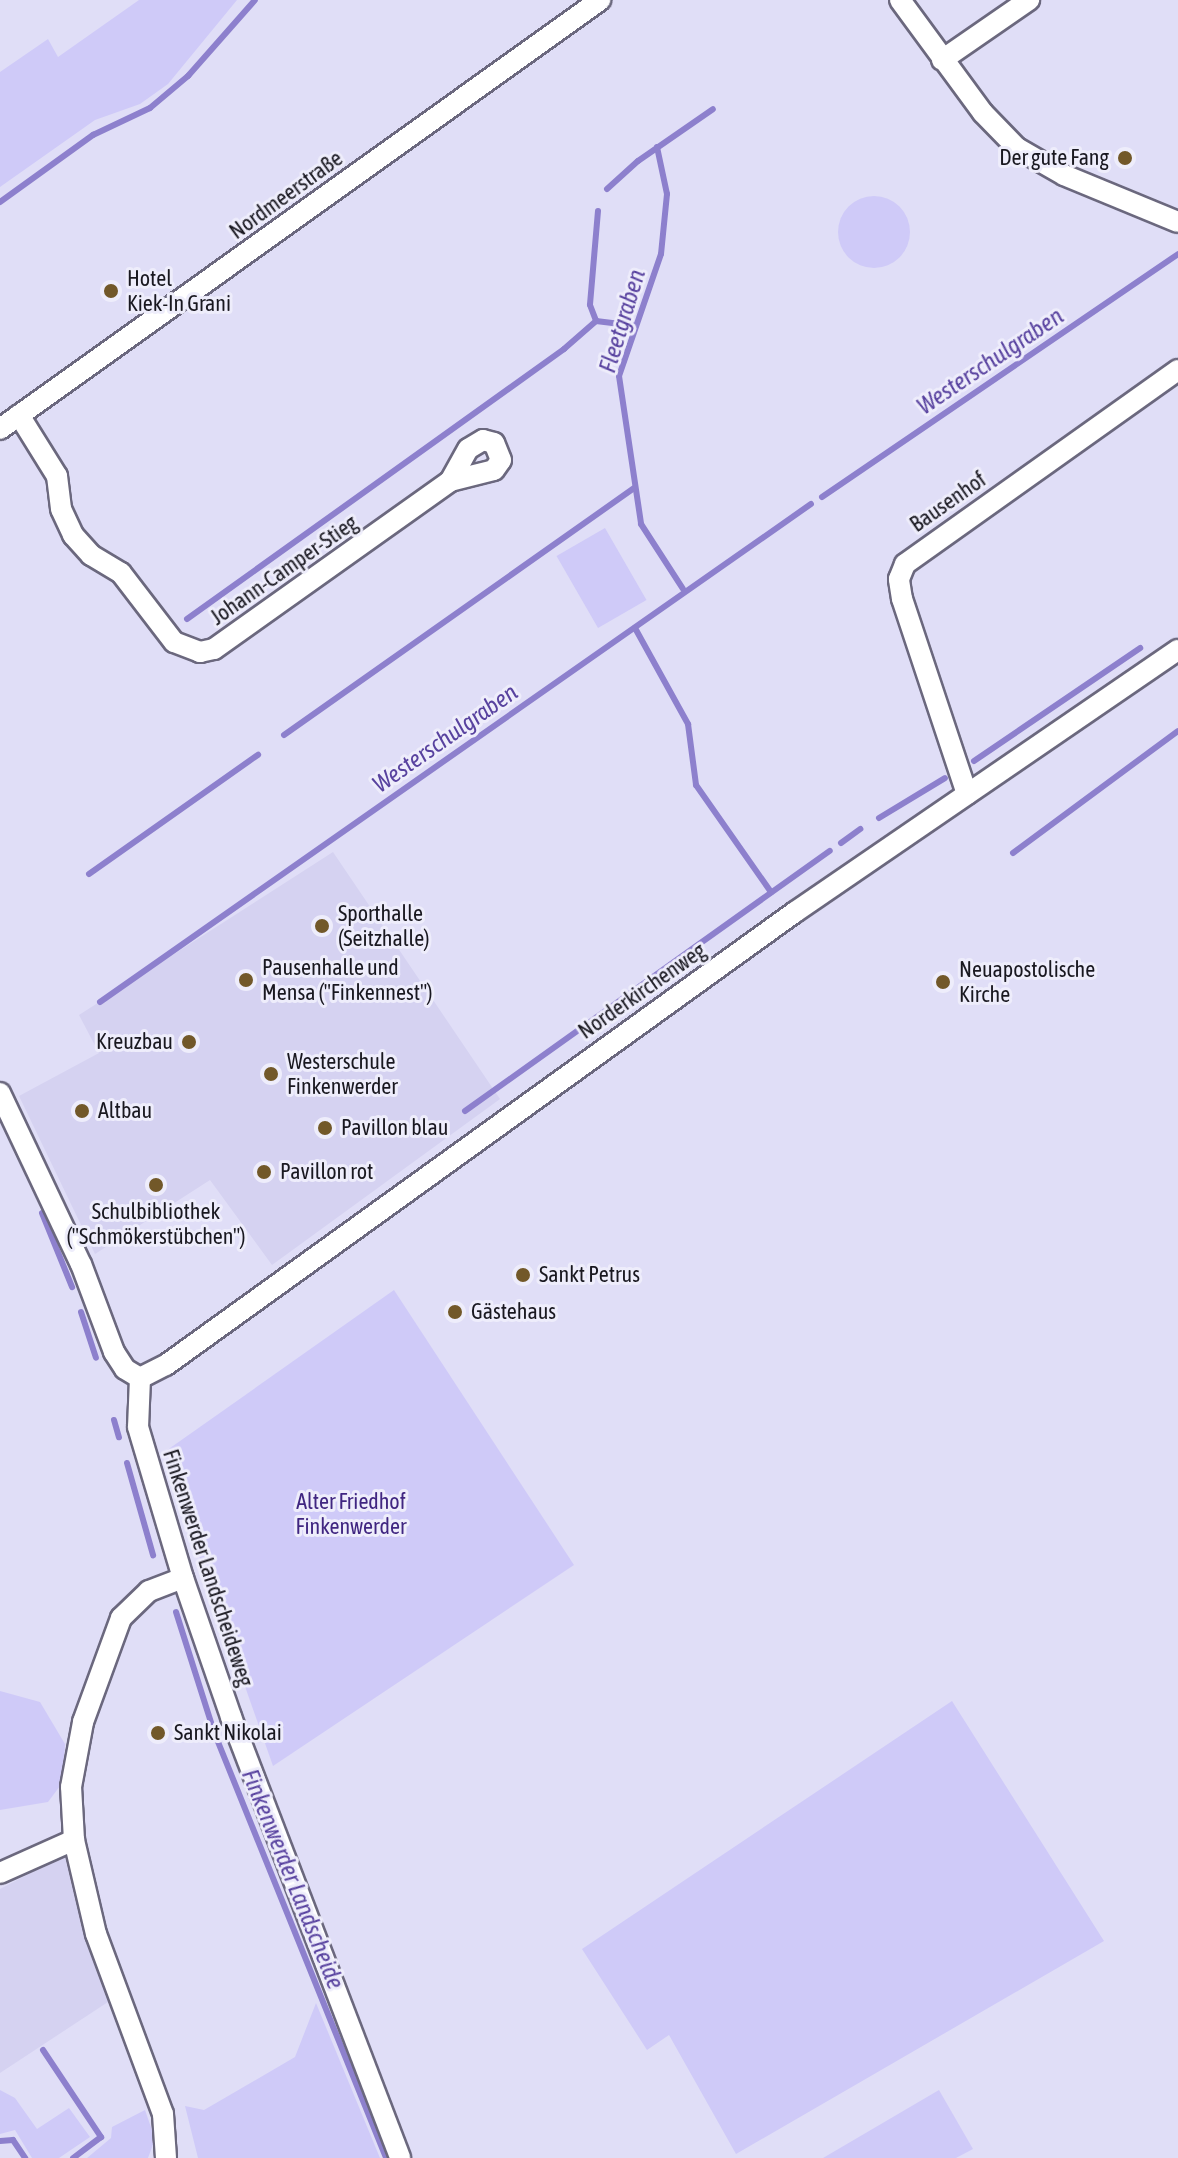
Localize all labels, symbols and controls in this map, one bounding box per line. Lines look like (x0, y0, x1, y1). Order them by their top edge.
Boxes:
street label: Nordmeerstraße (224, 145, 348, 245)
place label: Der gute Fang (999, 145, 1109, 171)
marker: Der gute Fang (1116, 149, 1134, 167)
place label: Hotel Kiek-In Grani (127, 265, 231, 316)
water label: Fleetgraben (593, 266, 651, 376)
marker: Hotel Kiek-In Grani (102, 282, 120, 300)
water label: Westerschulgraben (911, 302, 1069, 420)
street label: Bausenhof (905, 466, 991, 538)
street label: Johann-Camper-Stieg (205, 509, 363, 631)
water label: Westerschulgraben (367, 677, 523, 799)
place label: Sporthalle (Seitzhalle) (338, 900, 429, 952)
marker: Sporthalle (Seitzhalle) (313, 917, 331, 935)
street label: Norderkirchenweg (573, 937, 711, 1045)
place label: Pausenhalle und Mensa ("Finkennest") (262, 954, 433, 1006)
place label: Neuapostolische Kirche (959, 956, 1095, 1008)
marker: Pausenhalle und Mensa ("Finkennest") (237, 971, 255, 989)
marker: Neuapostolische Kirche (934, 973, 952, 991)
place label: Kreuzbau (96, 1029, 173, 1055)
marker: Kreuzbau (180, 1033, 198, 1051)
place label: Westerschule Finkenwerder (287, 1048, 398, 1100)
marker: Westerschule Finkenwerder (262, 1065, 280, 1083)
place label: Altbau (98, 1098, 152, 1124)
marker: Altbau (73, 1102, 91, 1120)
place label: Pavillon blau (341, 1115, 448, 1141)
marker: Pavillon blau (316, 1119, 334, 1137)
place label: Pavillon rot (280, 1159, 373, 1185)
marker: Pavillon rot (255, 1163, 273, 1181)
marker: Schulbibliothek ("Schmökerstübchen") (147, 1176, 165, 1194)
place label: Schulbibliothek ("Schmökerstübchen") (66, 1198, 246, 1250)
place label: Sankt Petrus (539, 1262, 640, 1288)
marker: Sankt Petrus (514, 1266, 532, 1284)
place label: Gästehaus (471, 1299, 556, 1325)
marker: Gästehaus (446, 1303, 464, 1321)
street label: Finkenwerder Landscheideweg (157, 1446, 259, 1690)
park label: Alter Friedhof Finkenwerder (296, 1488, 406, 1540)
place label: Sankt Nikolai (174, 1720, 282, 1746)
marker: Sankt Nikolai (149, 1724, 167, 1742)
water label: Finkenwerder Landscheide (236, 1765, 350, 1993)

